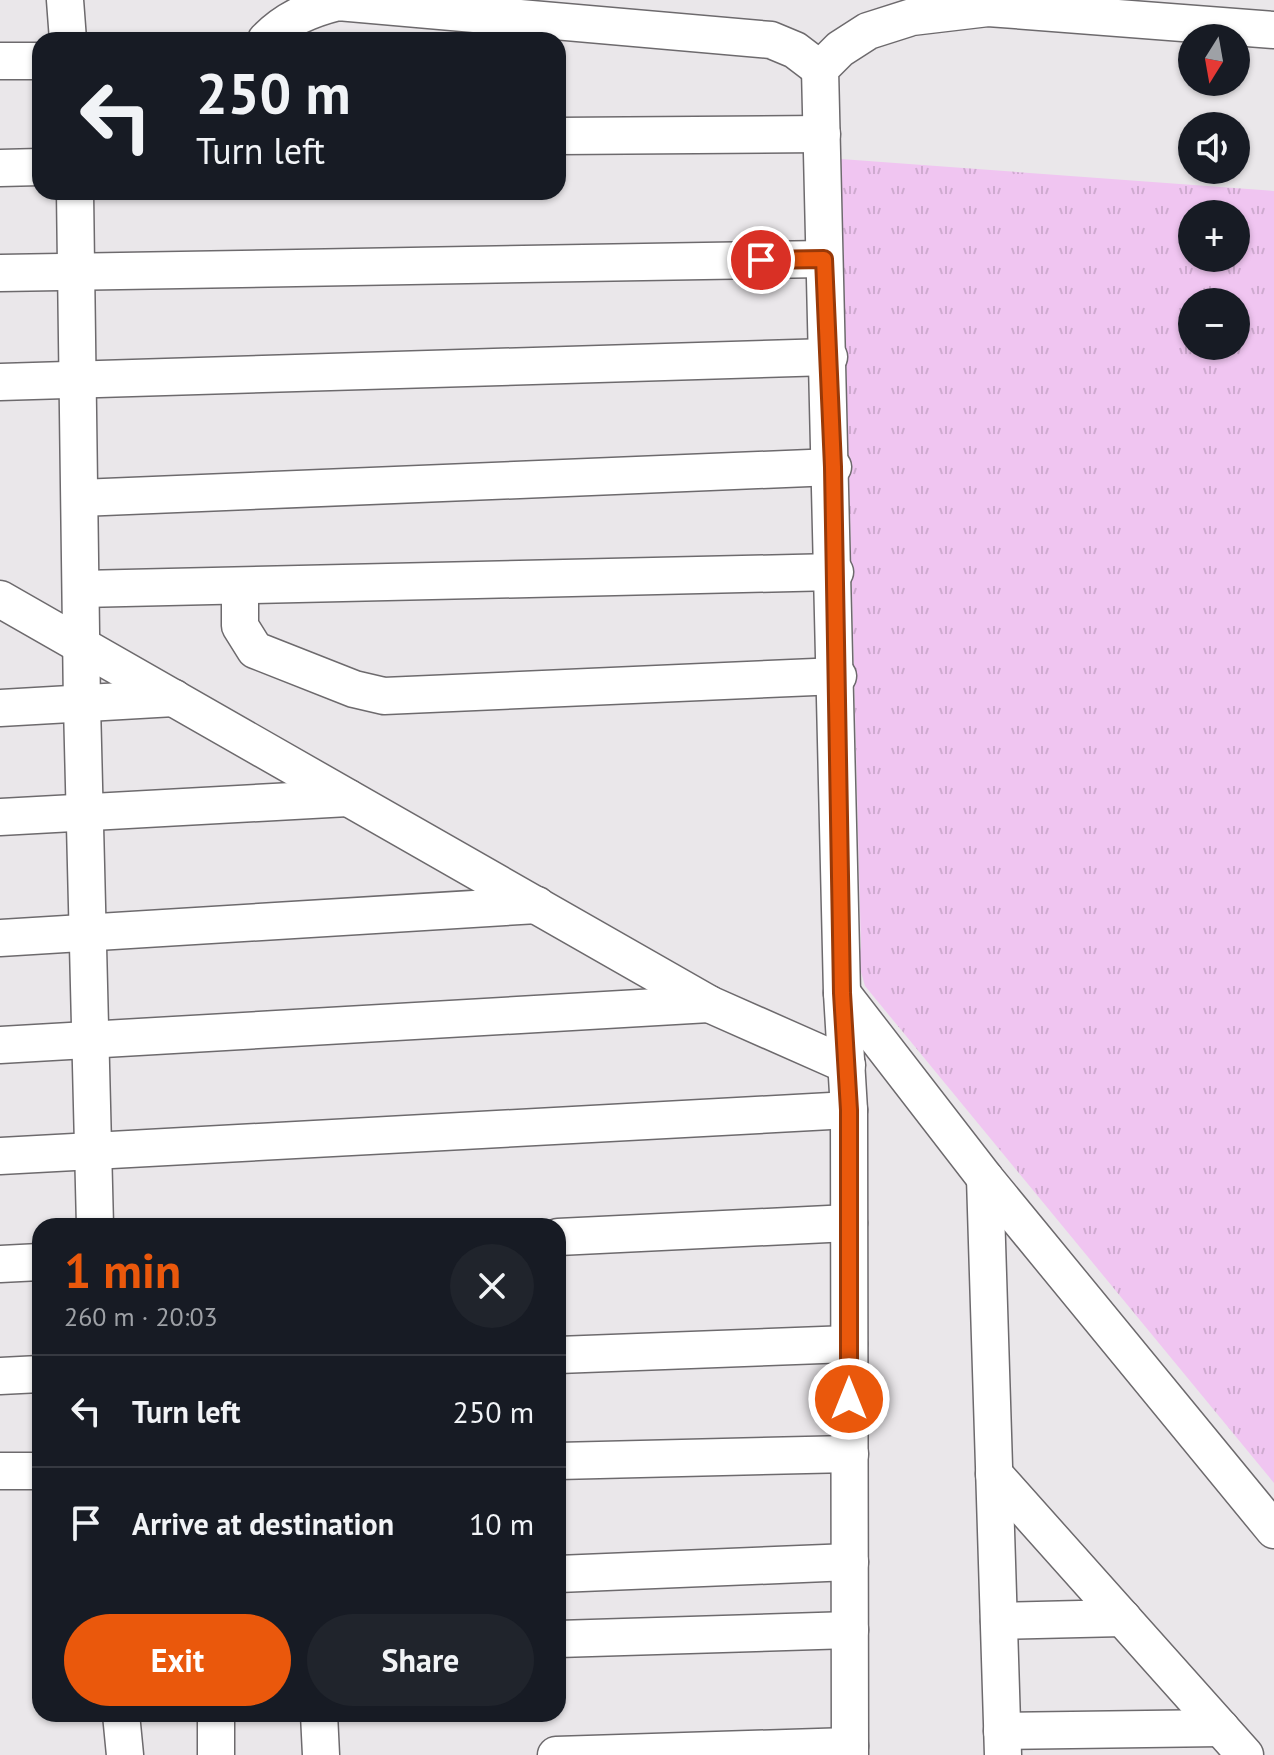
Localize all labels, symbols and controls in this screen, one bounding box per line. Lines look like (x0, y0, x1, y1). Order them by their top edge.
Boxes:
north arrow (1178, 24, 1250, 96)
map controls (1178, 24, 1250, 360)
text: 250 m (196, 57, 351, 129)
icon: left (64, 64, 168, 168)
button: sound (1178, 112, 1250, 184)
text: Turn left (196, 127, 325, 174)
button: + (1178, 200, 1250, 272)
pin (727, 226, 795, 294)
icon: arrive (739, 238, 783, 282)
button: − (1178, 288, 1250, 360)
text: 1 min (64, 1239, 181, 1301)
button: close (450, 1244, 534, 1328)
text: 260 m · 20:03 (64, 1300, 218, 1333)
position arrow (807, 1357, 891, 1441)
icon: left (64, 1389, 108, 1433)
text: Turn left (132, 1392, 240, 1431)
text: 250 m (453, 1392, 534, 1431)
icon: arrive (64, 1501, 108, 1545)
text: Arrive at destination (132, 1504, 394, 1543)
text: 10 m (469, 1504, 534, 1543)
button: Exit (64, 1614, 291, 1706)
button: Share (307, 1614, 534, 1706)

